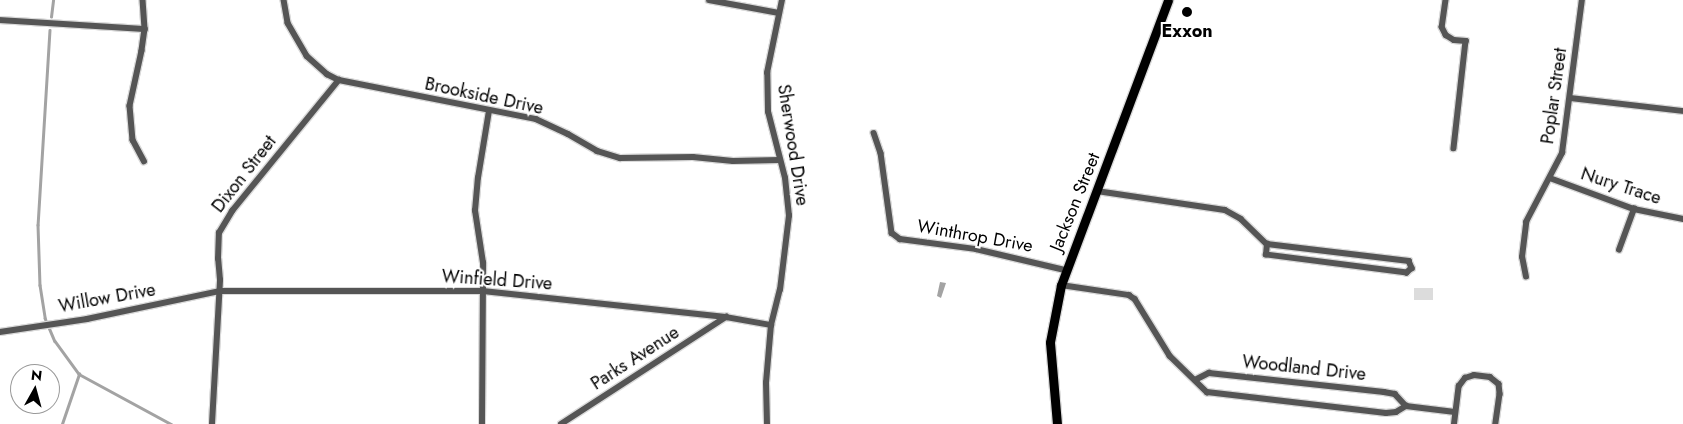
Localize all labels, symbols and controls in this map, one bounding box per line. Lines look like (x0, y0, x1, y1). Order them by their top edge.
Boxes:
marker: Exxon (1181, 6, 1193, 18)
place label: Exxon (1161, 20, 1213, 42)
street label: Poplar Street (1537, 47, 1571, 145)
street label: Brookside Drive (423, 73, 545, 119)
street label: Sherwood Drive (773, 83, 813, 207)
street label: Dixon Street (207, 131, 281, 217)
street label: Jackson Street (1045, 150, 1105, 254)
street label: Nury Trace (1578, 163, 1664, 209)
street label: Winthrop Drive (915, 215, 1035, 257)
street label: Winfield Drive (441, 265, 553, 295)
street label: Willow Drive (57, 279, 157, 317)
street label: Parks Avenue (587, 321, 683, 395)
street label: Woodland Drive (1241, 351, 1367, 385)
north arrow (10, 364, 60, 414)
text: N (30, 365, 43, 386)

